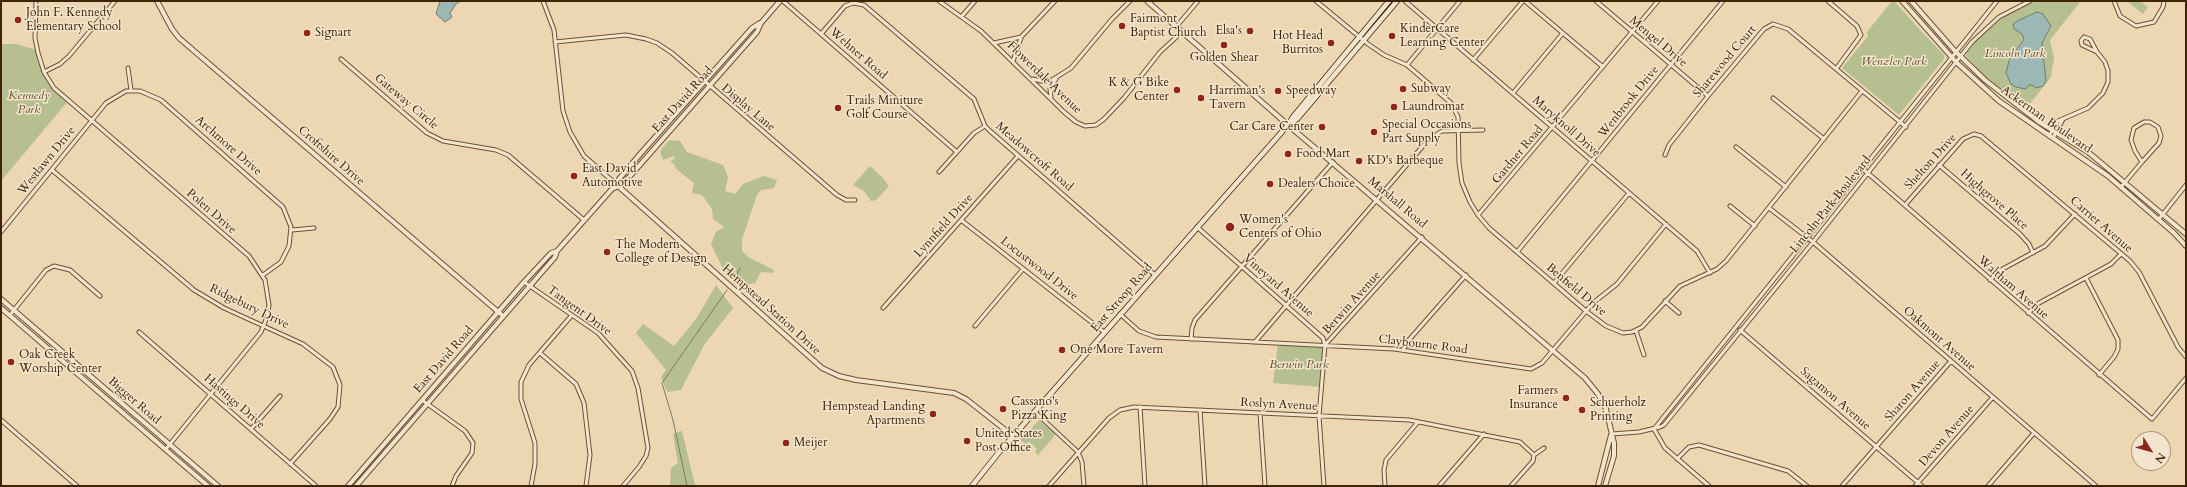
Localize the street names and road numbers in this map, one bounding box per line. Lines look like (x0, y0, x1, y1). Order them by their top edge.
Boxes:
street label: Mengel Drive (1626, 14, 1690, 70)
street label: Sharewood Court (1690, 23, 1760, 101)
street label: Wehner Road (826, 25, 890, 83)
street label: Flowerdale Avenue (1004, 39, 1084, 117)
street label: Wenbrook Drive (1596, 63, 1662, 141)
street label: East David Road (650, 64, 716, 136)
street label: Gateway Circle (371, 71, 441, 133)
street label: Display Lane (718, 81, 778, 135)
street label: Ackerman Boulevard (1998, 83, 2094, 157)
street label: Maryknoll Drive (1529, 94, 1603, 160)
street label: Archmore Drive (192, 113, 264, 179)
street label: Meadowcroft Road (992, 119, 1076, 195)
street label: Croftshire Drive (295, 123, 367, 189)
street label: Gardner Road (1489, 123, 1547, 187)
street label: Westlawn Drive (15, 124, 79, 198)
street label: Shelton Drive (1902, 131, 1960, 193)
street label: Lincoln Park Boulevard (1787, 154, 1875, 256)
street label: Highgrove Place (1957, 167, 2031, 233)
street label: Marshall Road (1365, 174, 1429, 232)
street label: Polen Drive (183, 187, 239, 237)
street label: Lynnfield Drive (912, 191, 976, 261)
street label: Carrier Avenue (2067, 194, 2135, 256)
street label: Locustwood Drive (997, 234, 1081, 304)
street label: Vineyard Avenue (1240, 251, 1316, 321)
street label: Waltham Avenue (1975, 253, 2051, 323)
street label: East Stroop Road (1088, 261, 1156, 335)
street label: Benfield Drive (1543, 261, 1609, 319)
street label: Hempstead Station Drive (719, 262, 823, 358)
street label: Berwin Avenue (1320, 268, 1384, 338)
street label: Ridgebury Drive (207, 282, 291, 332)
street label: Tangent Drive (544, 283, 614, 339)
street label: Oakmont Avenue (1900, 304, 1978, 374)
street label: East David Road (411, 324, 477, 396)
street label: Claybourne Road (1378, 332, 1468, 358)
street label: Sharon Avenue (1882, 357, 1944, 425)
street label: Sagamon Avenue (1797, 364, 1873, 434)
street label: Hastings Drive (201, 372, 267, 432)
street label: Bigger Road (105, 374, 163, 428)
street label: Roslyn Avenue (1240, 396, 1318, 414)
street label: Devon Avenue (1916, 402, 1978, 470)

